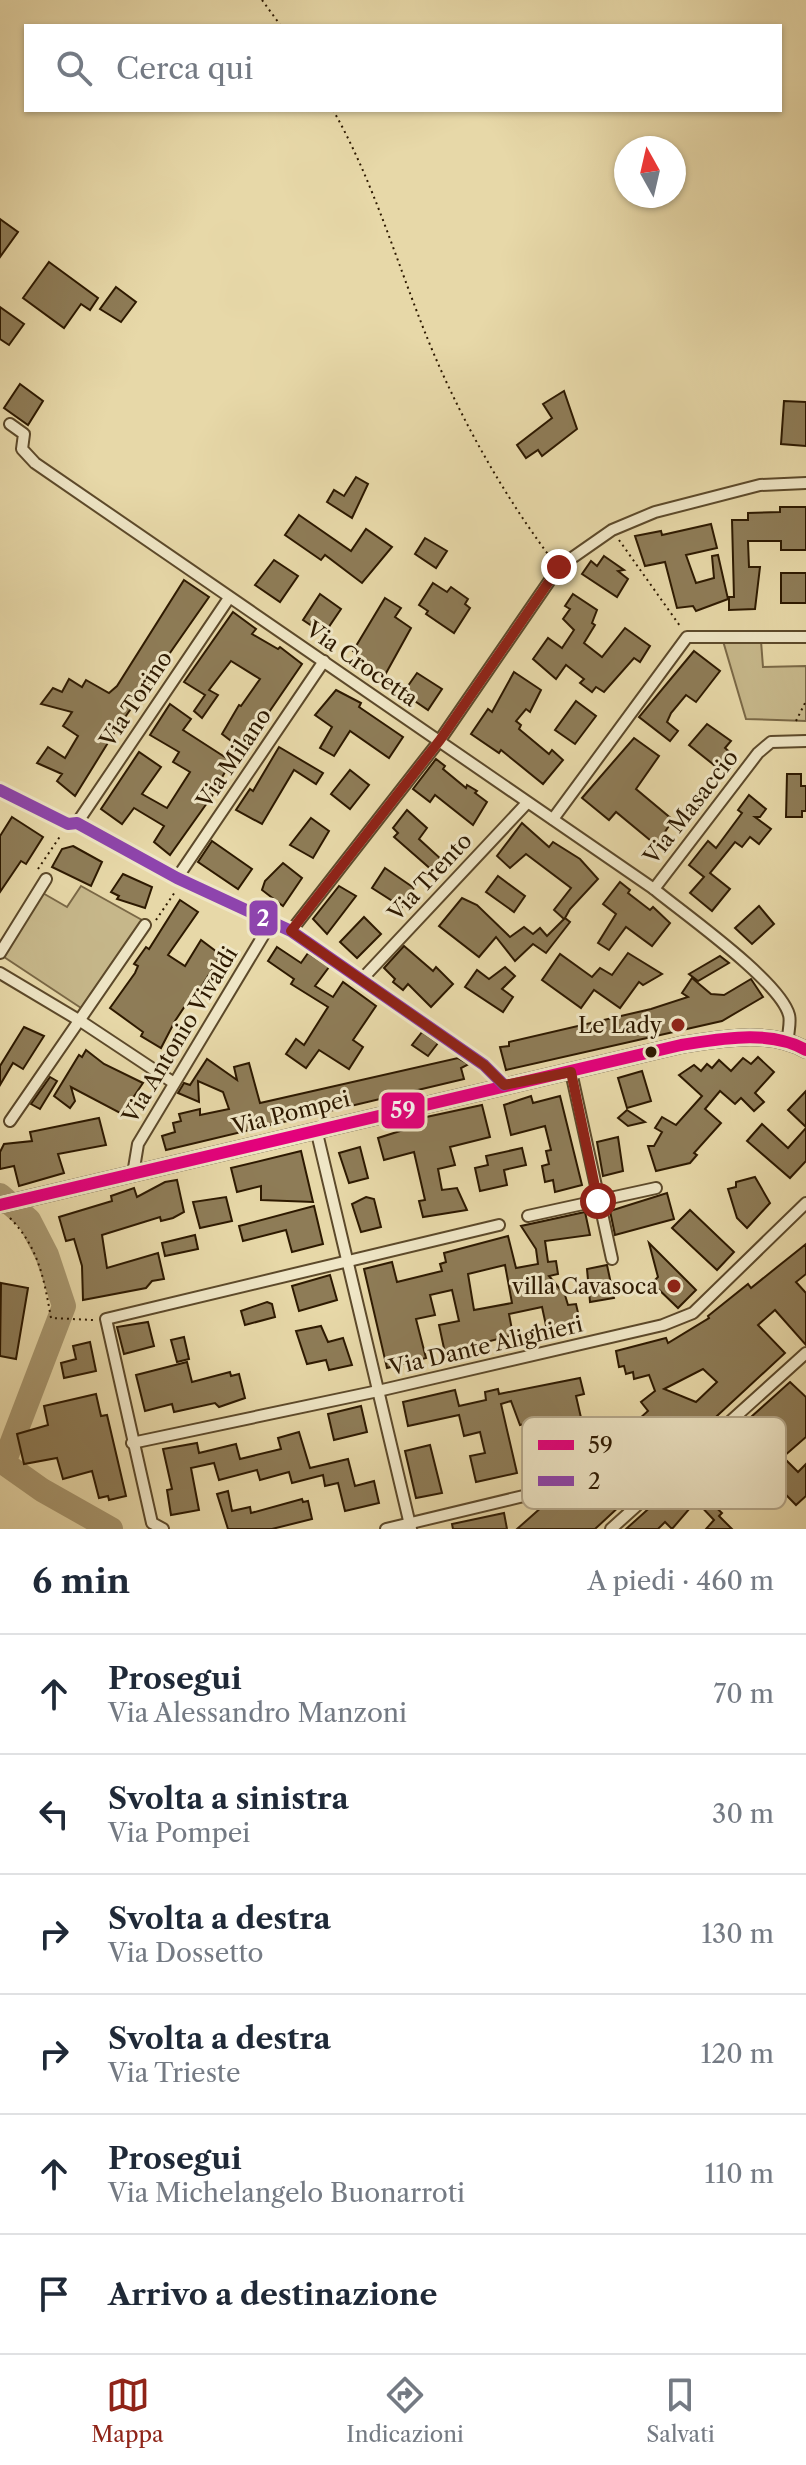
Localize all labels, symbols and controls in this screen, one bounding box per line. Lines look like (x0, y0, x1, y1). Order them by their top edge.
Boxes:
search box (24, 24, 782, 112)
icon: search (52, 46, 96, 90)
text: Cerca qui (116, 50, 253, 87)
north arrow (614, 136, 686, 208)
route end (541, 549, 577, 585)
street label: Via Crocetta (300, 615, 423, 713)
street label: Via Torino (93, 646, 178, 753)
street label: Via Milano (190, 703, 277, 814)
street label: Via Masaccio (637, 744, 744, 870)
street label: Via Trento (382, 827, 478, 927)
line badge: 2 (248, 899, 279, 937)
text: 2 (257, 905, 270, 932)
street label: Via Antonio Vivaldi (116, 942, 243, 1129)
place label: Le Lady (578, 1012, 663, 1039)
marker: Le Lady (669, 1016, 687, 1034)
unlabelled marker (643, 1044, 659, 1060)
street label: Via Pompei (228, 1085, 353, 1141)
line badge: 59 (380, 1091, 426, 1130)
text: 59 (390, 1097, 416, 1124)
route start (580, 1183, 616, 1219)
place label: villa Cavasoca (511, 1273, 658, 1300)
marker: villa Cavasoca (665, 1277, 683, 1295)
street label: Via Dante Alighieri (386, 1311, 586, 1382)
legend (522, 1417, 786, 1509)
text: 59 (588, 1432, 613, 1459)
text: 2 (588, 1468, 601, 1495)
text: 6 min (32, 1560, 130, 1602)
text: A piedi · 460 m (588, 1565, 774, 1597)
text: Prosegui (108, 1660, 242, 1697)
icon: ahead (32, 1672, 76, 1716)
text: 70 m (714, 1678, 774, 1710)
text: Via Alessandro Manzoni (108, 1697, 407, 1729)
text: Svolta a sinistra (108, 1780, 349, 1817)
icon: left (32, 1792, 76, 1836)
text: 30 m (712, 1798, 774, 1830)
text: Via Pompei (108, 1817, 250, 1849)
text: Svolta a destra (108, 1900, 331, 1937)
icon: right (32, 1912, 76, 1956)
text: 130 m (701, 1918, 774, 1950)
text: Via Dossetto (108, 1937, 264, 1969)
text: Svolta a destra (108, 2020, 331, 2057)
icon: right (32, 2032, 76, 2076)
text: 120 m (700, 2038, 774, 2070)
text: Via Trieste (108, 2057, 241, 2089)
text: Prosegui (108, 2140, 242, 2177)
icon: ahead (32, 2152, 76, 2196)
text: 110 m (705, 2158, 774, 2190)
text: Via Michelangelo Buonarroti (108, 2177, 465, 2209)
icon: arrive (32, 2272, 76, 2316)
text: Arrivo a destinazione (108, 2276, 437, 2313)
tab: Mappa (91, 2373, 164, 2448)
tab: Indicazioni (346, 2373, 464, 2448)
tab: Salvati (646, 2373, 715, 2448)

